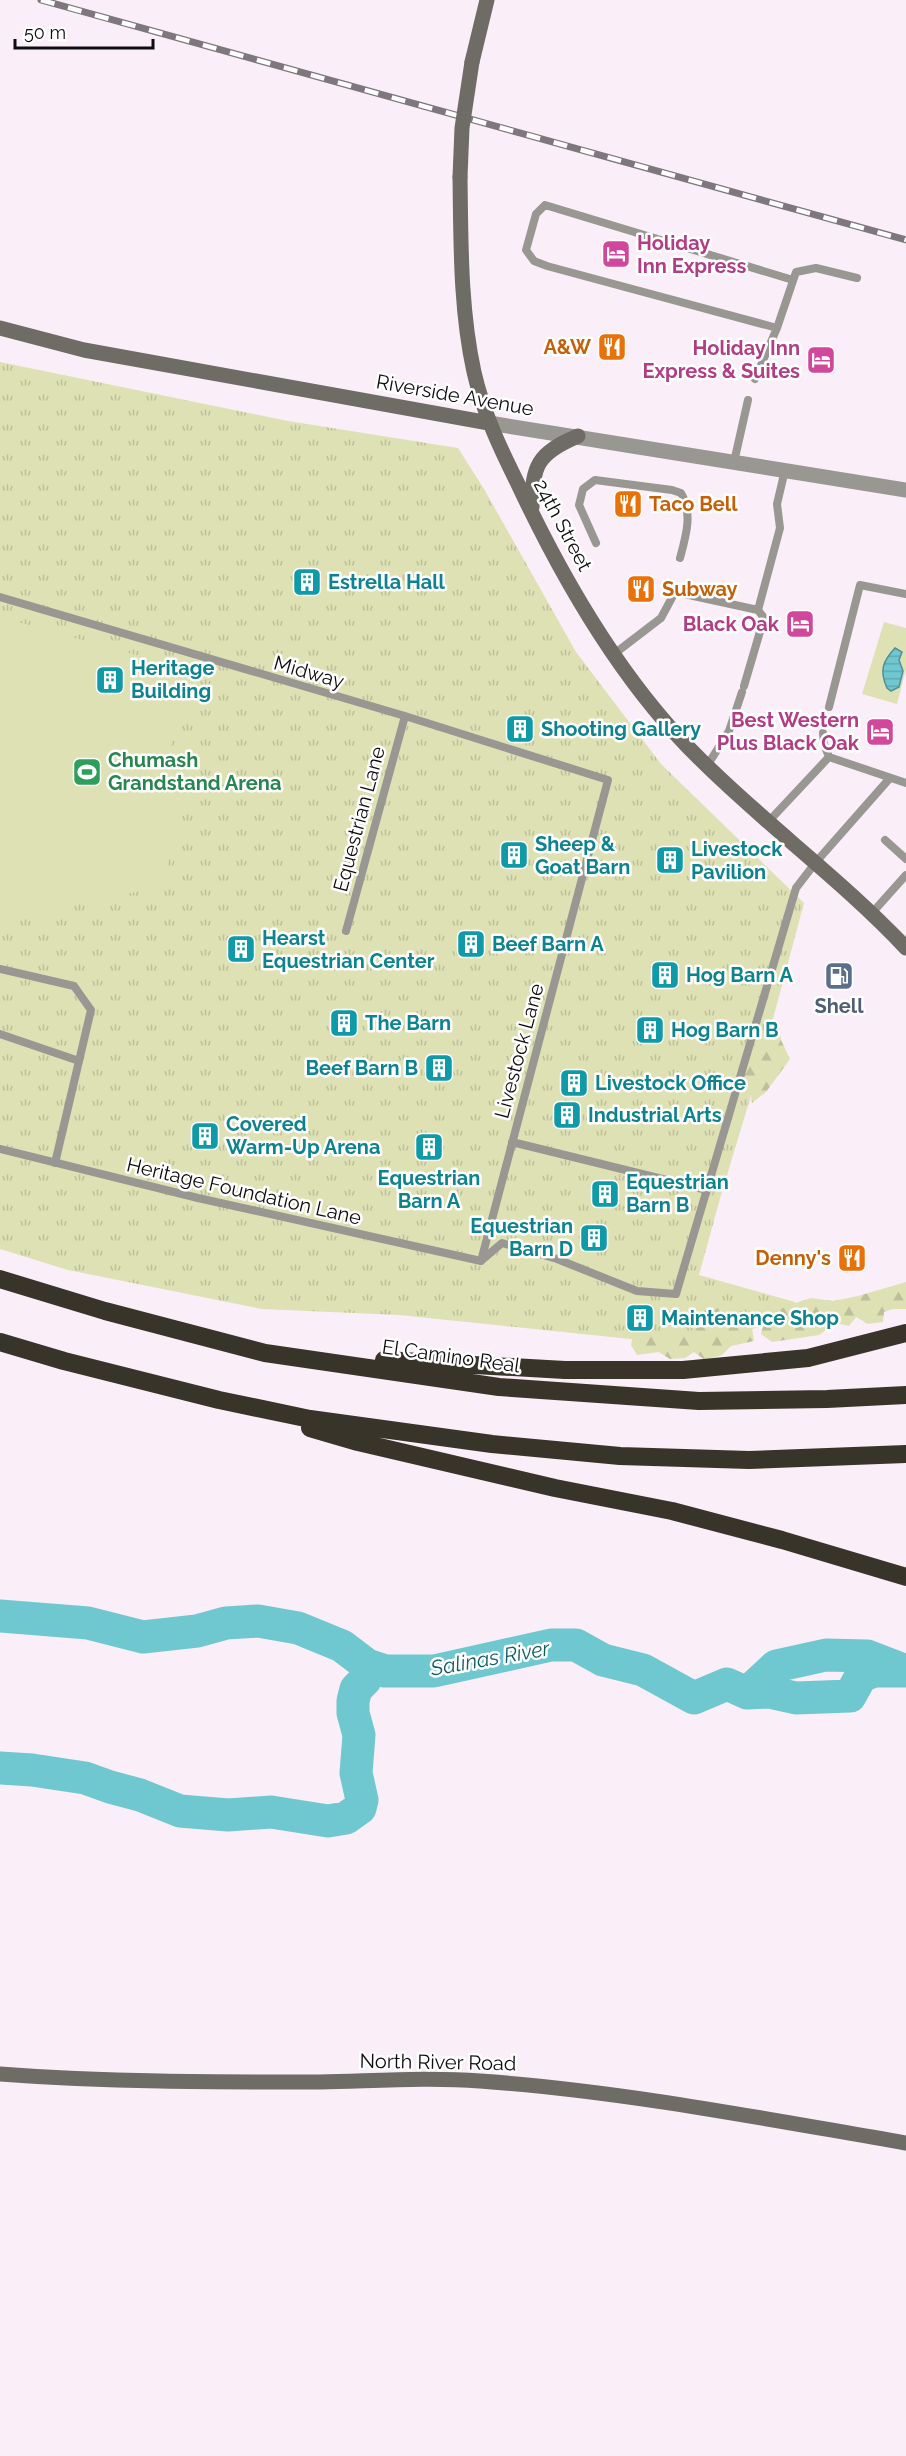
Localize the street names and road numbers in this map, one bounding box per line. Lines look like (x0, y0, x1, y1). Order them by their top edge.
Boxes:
street label: Riverside Avenue (375, 369, 536, 421)
street label: 24th Street (529, 475, 597, 575)
street label: Midway (271, 651, 347, 693)
street label: Equestrian Lane (328, 744, 390, 894)
street label: Livestock Lane (489, 981, 549, 1121)
street label: Heritage Foundation Lane (124, 1152, 364, 1230)
street label: El Camino Real (381, 1334, 522, 1378)
street label: North River Road (359, 2049, 517, 2075)

